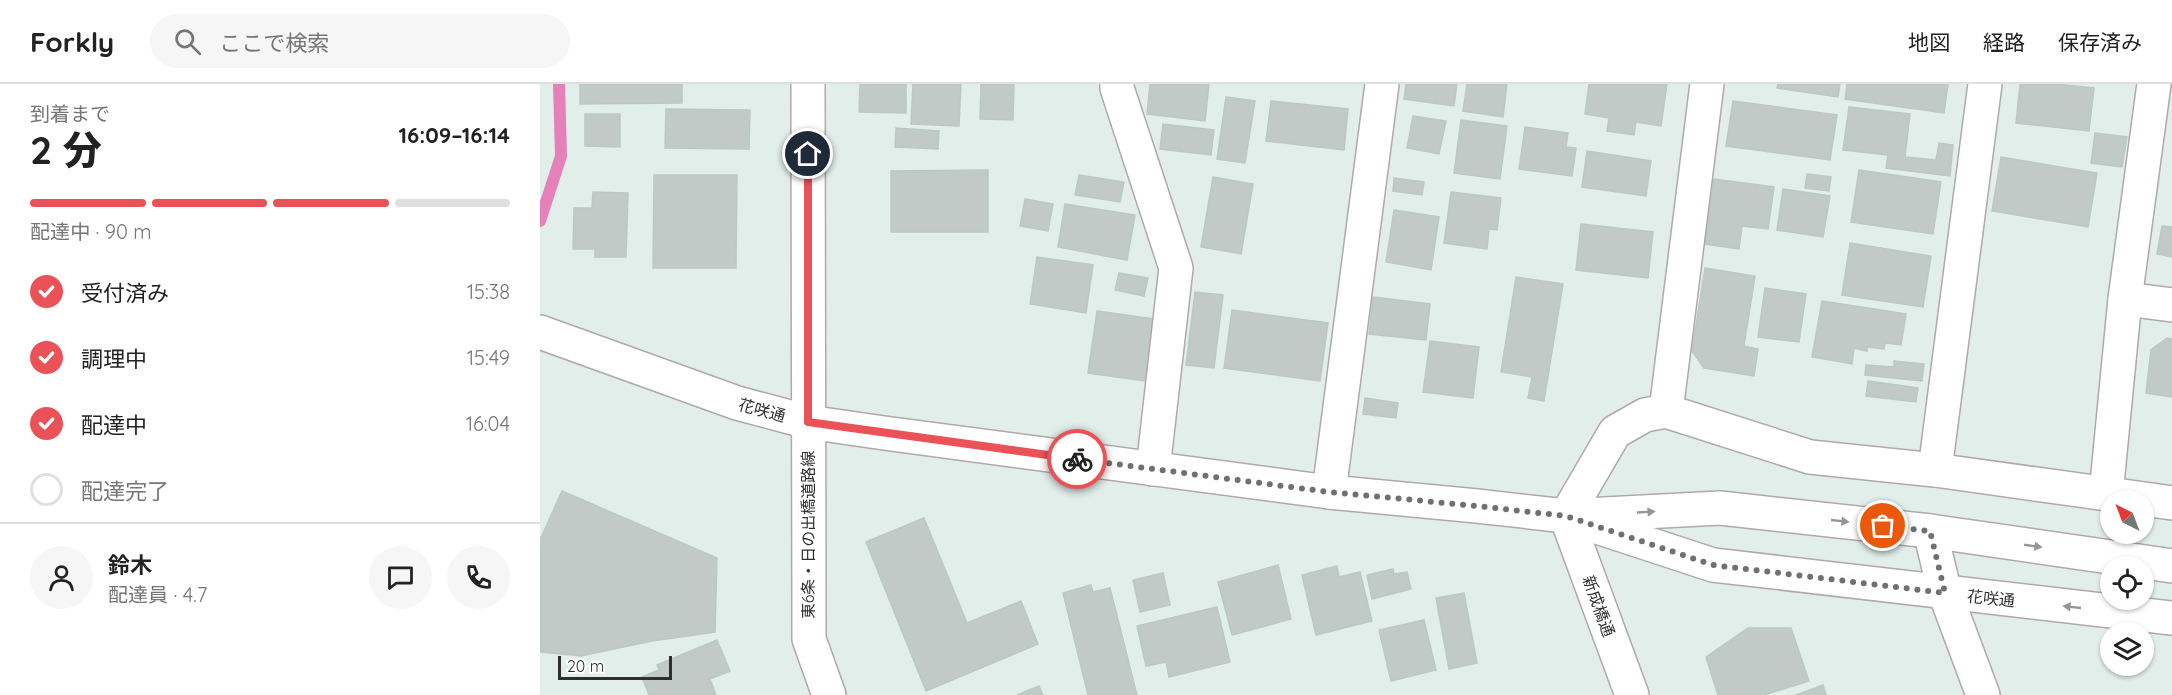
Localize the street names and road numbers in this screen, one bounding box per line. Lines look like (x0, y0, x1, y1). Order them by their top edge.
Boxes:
street label: 花咲通 (736, 394, 788, 426)
street label: 東6条・日の出橋道路線 (798, 451, 818, 619)
street label: 新成橋通 (1579, 573, 1619, 639)
street label: 花咲通 (1966, 586, 2016, 610)

